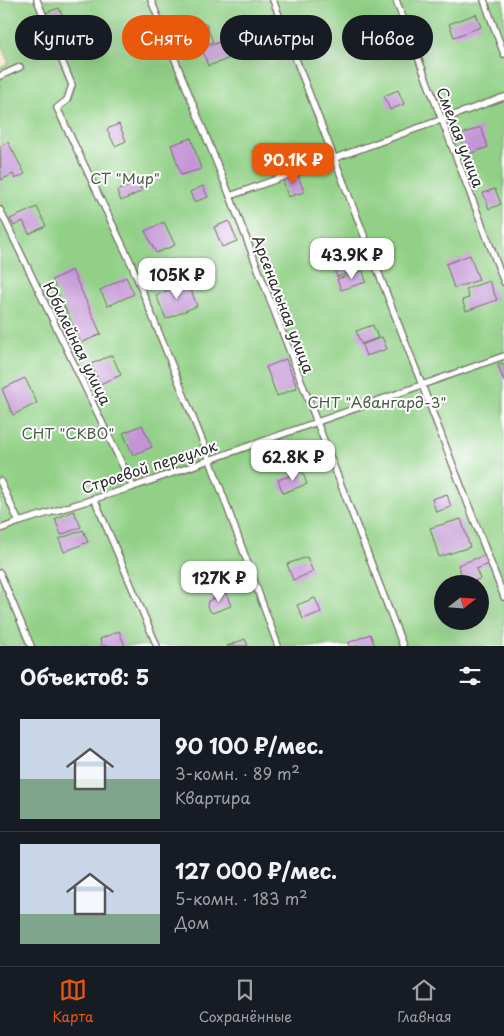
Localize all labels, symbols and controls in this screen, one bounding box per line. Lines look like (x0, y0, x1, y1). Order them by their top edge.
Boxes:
chip: Купить (15, 15, 112, 60)
chip: Снять (122, 15, 210, 60)
chip: Фильтры (220, 15, 332, 60)
chip: Новое (342, 15, 433, 60)
street label: Смелая улица (431, 83, 491, 191)
pin: 90.1K ₽ (247, 142, 339, 185)
text: 90.1K ₽ (263, 147, 323, 171)
park label: СТ "Мир" (90, 166, 160, 189)
street label: Арсенальная улица (247, 232, 321, 377)
pin: 43.9K ₽ (306, 238, 398, 280)
text: 43.9K ₽ (321, 242, 383, 266)
pin: 105K ₽ (136, 258, 218, 300)
text: 105K ₽ (149, 262, 205, 286)
street label: Юбилейная улица (38, 277, 118, 409)
park label: СНТ "Авангард-3" (308, 390, 446, 413)
park label: СНТ "СКВО" (22, 421, 114, 444)
street label: Строевой переулок (78, 433, 220, 499)
pin: 62.8K ₽ (247, 440, 339, 482)
text: 62.8K ₽ (262, 444, 324, 468)
pin: 127K ₽ (178, 560, 260, 603)
text: 127K ₽ (192, 565, 246, 589)
north arrow (434, 575, 489, 630)
map controls (434, 575, 489, 630)
text: Объектов: 5 (20, 660, 149, 692)
icon: filters (456, 662, 484, 690)
text: 90 100 ₽/мес. (175, 729, 324, 761)
icon: home (60, 739, 120, 799)
text: 3-комн. · 89 m² (175, 761, 300, 785)
text: Квартира (175, 785, 250, 809)
text: 127 000 ₽/мес. (175, 854, 337, 886)
icon: home (60, 864, 120, 924)
text: 5-комн. · 183 m² (175, 886, 307, 910)
text: Дом (175, 910, 209, 934)
tab: Карта (53, 976, 94, 1027)
tab: Сохранённые (199, 976, 292, 1027)
tab: Главная (397, 976, 451, 1027)

